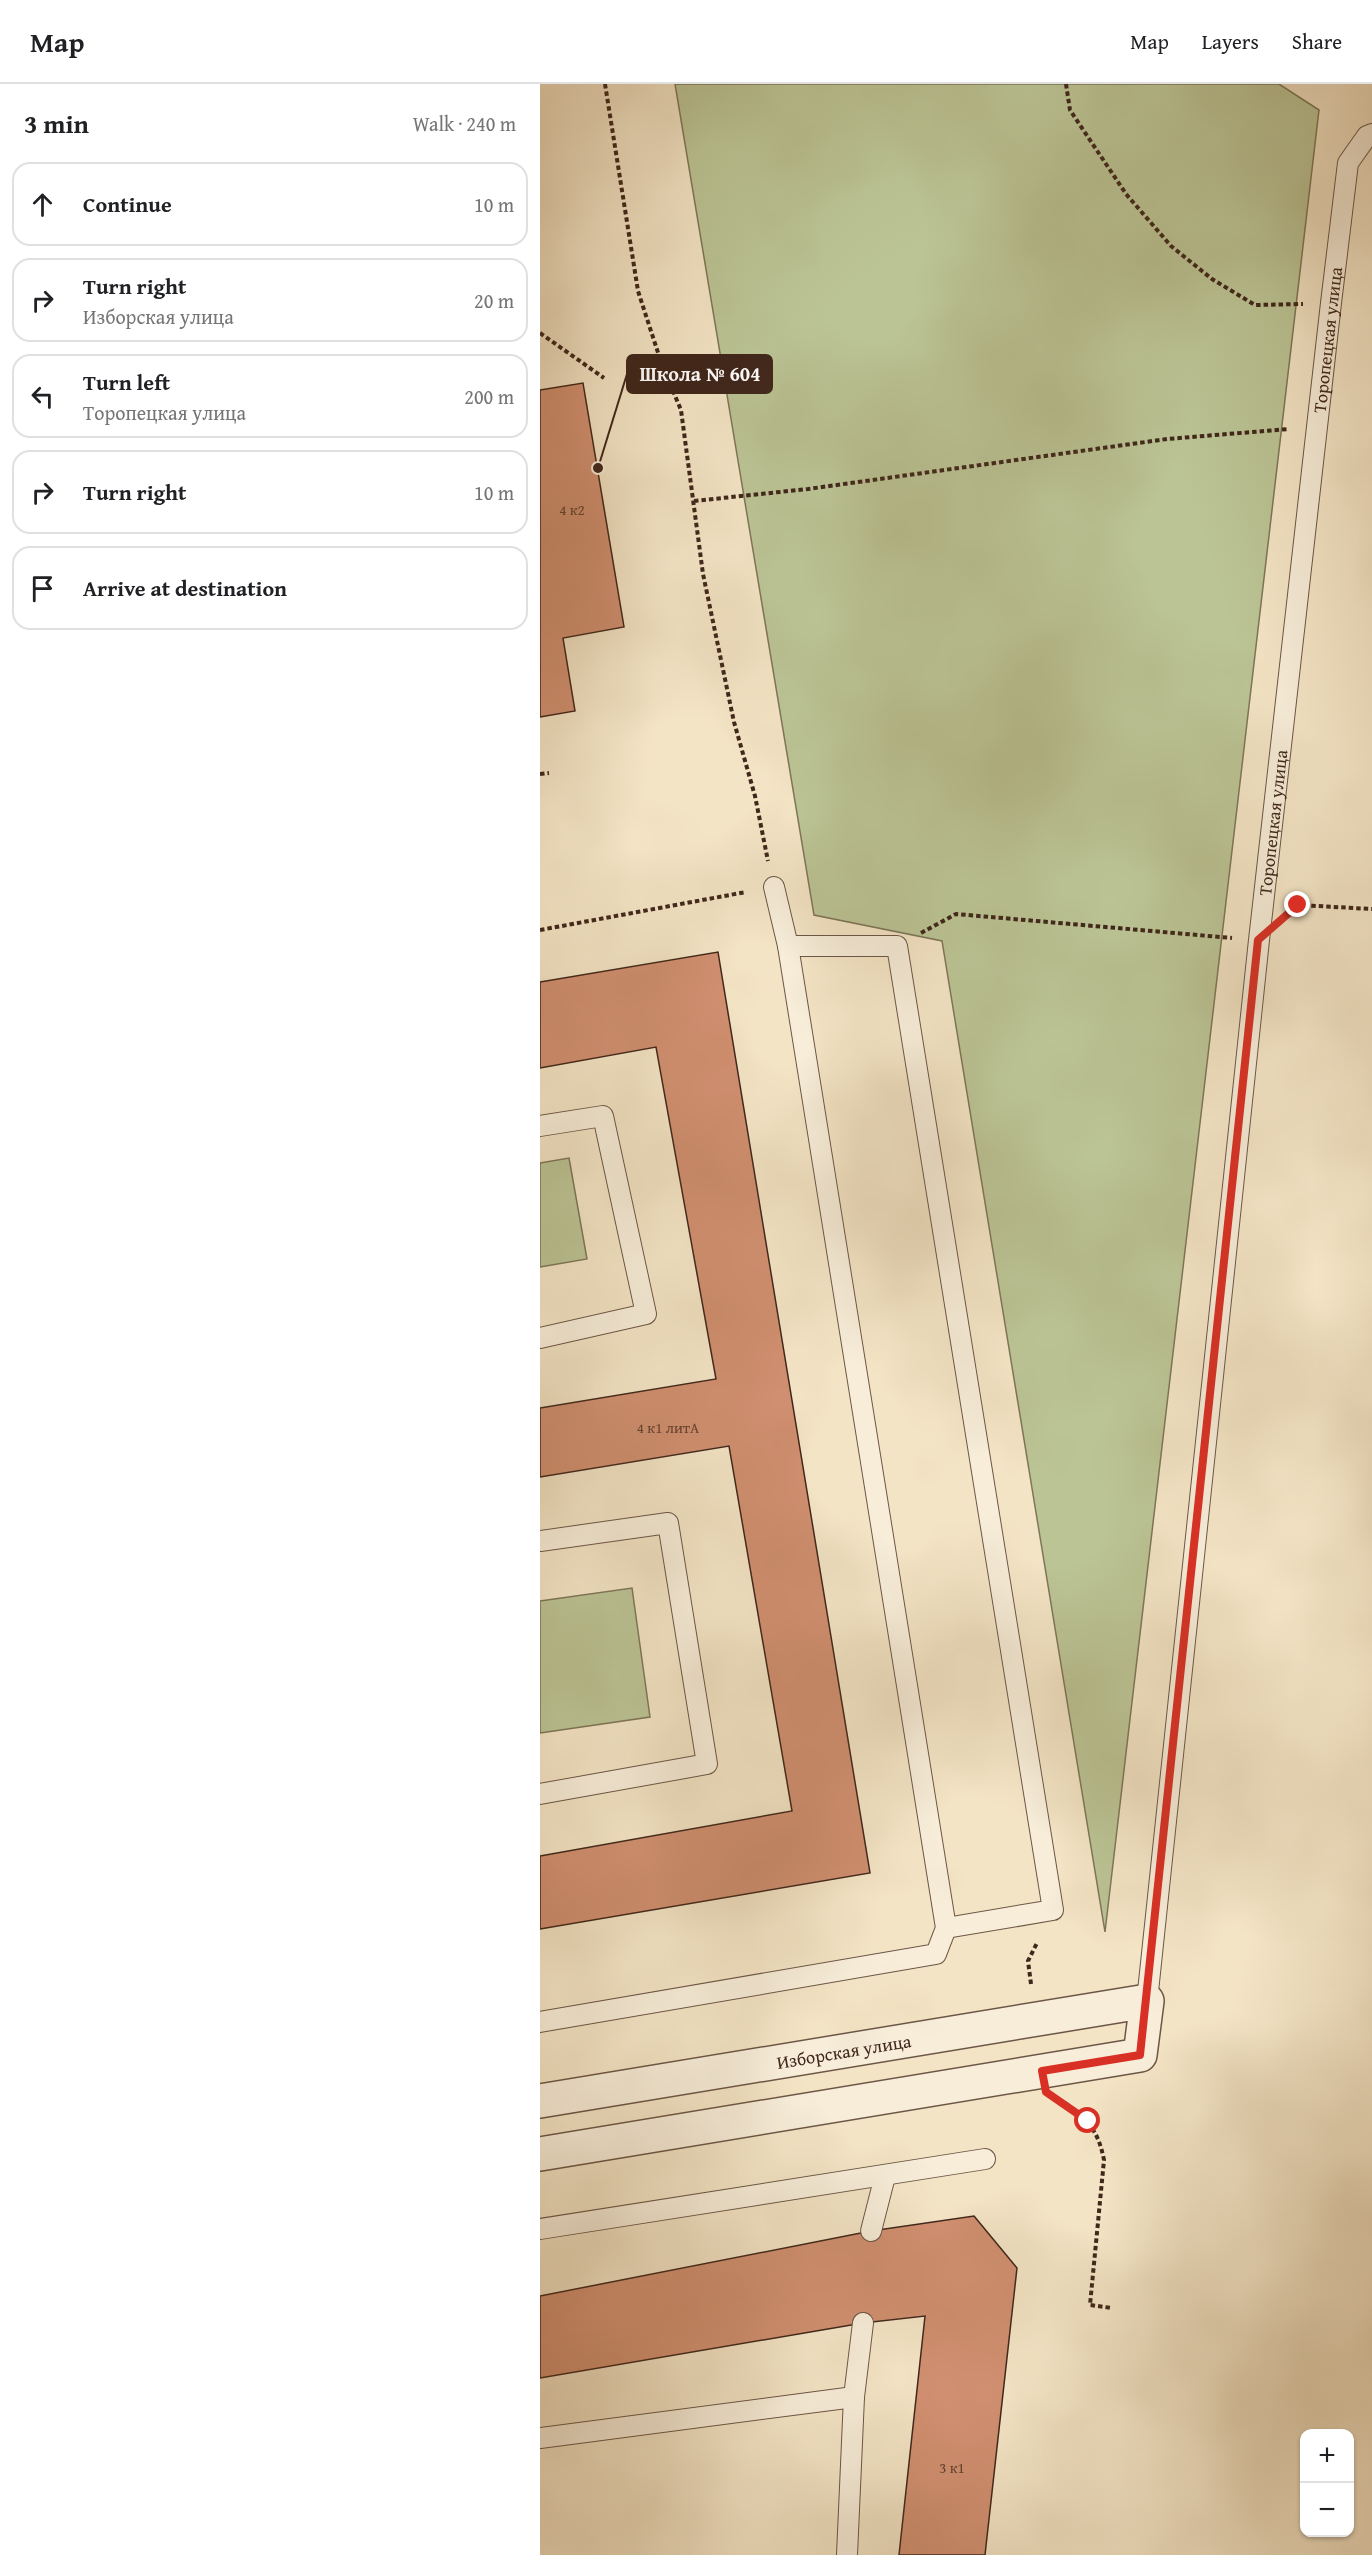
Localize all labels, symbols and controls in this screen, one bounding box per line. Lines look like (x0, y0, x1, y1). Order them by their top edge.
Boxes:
text: Map (30, 21, 84, 62)
text: Map (1130, 26, 1169, 57)
text: Layers (1202, 26, 1259, 57)
text: Share (1292, 26, 1342, 57)
text: 3 min (24, 104, 89, 143)
text: Walk · 240 m (413, 109, 516, 138)
icon: ahead (26, 188, 59, 221)
text: Continue (83, 188, 172, 220)
text: 10 m (474, 190, 514, 219)
street label: Торопецкая улица (1305, 265, 1349, 414)
text: Turn right (83, 270, 186, 302)
icon: right (26, 284, 59, 317)
text: 20 m (474, 286, 514, 315)
text: Изборская улица (83, 302, 234, 331)
callout: Школа № 604 (627, 355, 772, 393)
text: Школа № 604 (639, 359, 761, 388)
text: Turn left (83, 366, 170, 398)
icon: left (26, 380, 59, 413)
text: 200 m (464, 382, 514, 411)
text: Торопецкая улица (83, 398, 246, 427)
icon: right (26, 476, 59, 509)
text: Turn right (83, 476, 186, 508)
text: 10 m (474, 478, 514, 507)
house number: 4 к2 (559, 499, 585, 520)
icon: arrive (26, 572, 59, 605)
text: Arrive at destination (83, 572, 287, 604)
street label: Торопецкая улица (1251, 748, 1294, 897)
route end (1284, 891, 1310, 917)
house number: 4 к1 литА (637, 1417, 699, 1438)
street label: Изборская улица (775, 2027, 914, 2075)
route start (1074, 2107, 1100, 2133)
map controls (1300, 2429, 1354, 2537)
button: + (1300, 2429, 1354, 2483)
house number: 3 к1 (939, 2457, 965, 2478)
button: − (1300, 2483, 1354, 2537)

